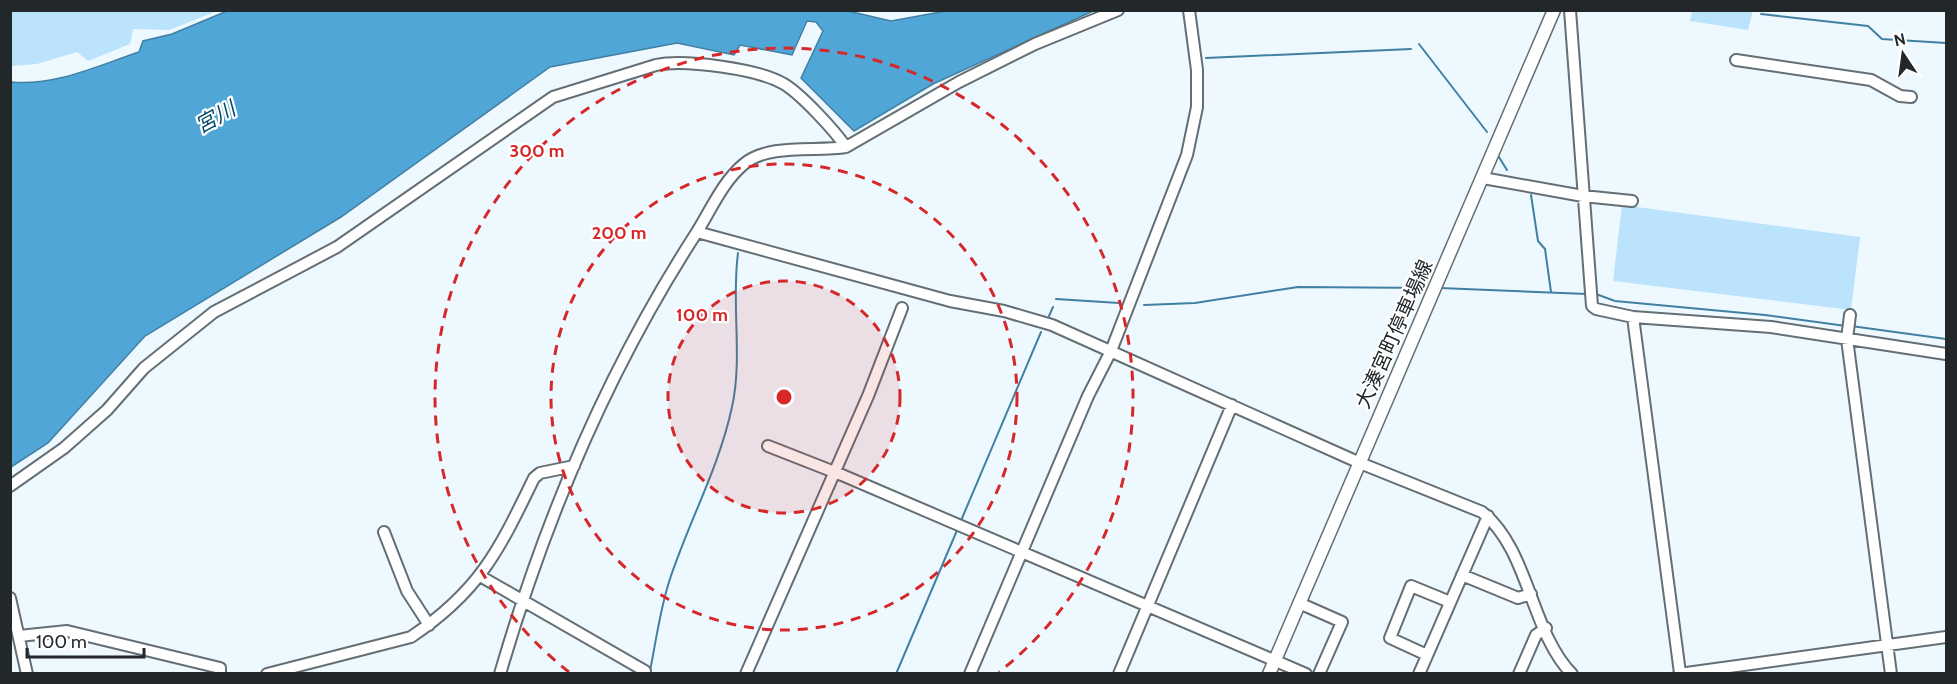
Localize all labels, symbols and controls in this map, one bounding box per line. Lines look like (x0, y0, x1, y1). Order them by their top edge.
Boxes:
north arrow (1873, 24, 1933, 84)
text: N (1892, 29, 1907, 50)
water label: 宮川 (191, 95, 241, 138)
text: 300 m (510, 140, 564, 162)
text: 200 m (592, 222, 646, 244)
street label: 大湊宮町停車場線 (1350, 256, 1438, 412)
text: 100 m (676, 304, 728, 326)
centre of rings (774, 387, 794, 407)
scale bar (27, 621, 144, 659)
text: 100 m (36, 631, 87, 653)

